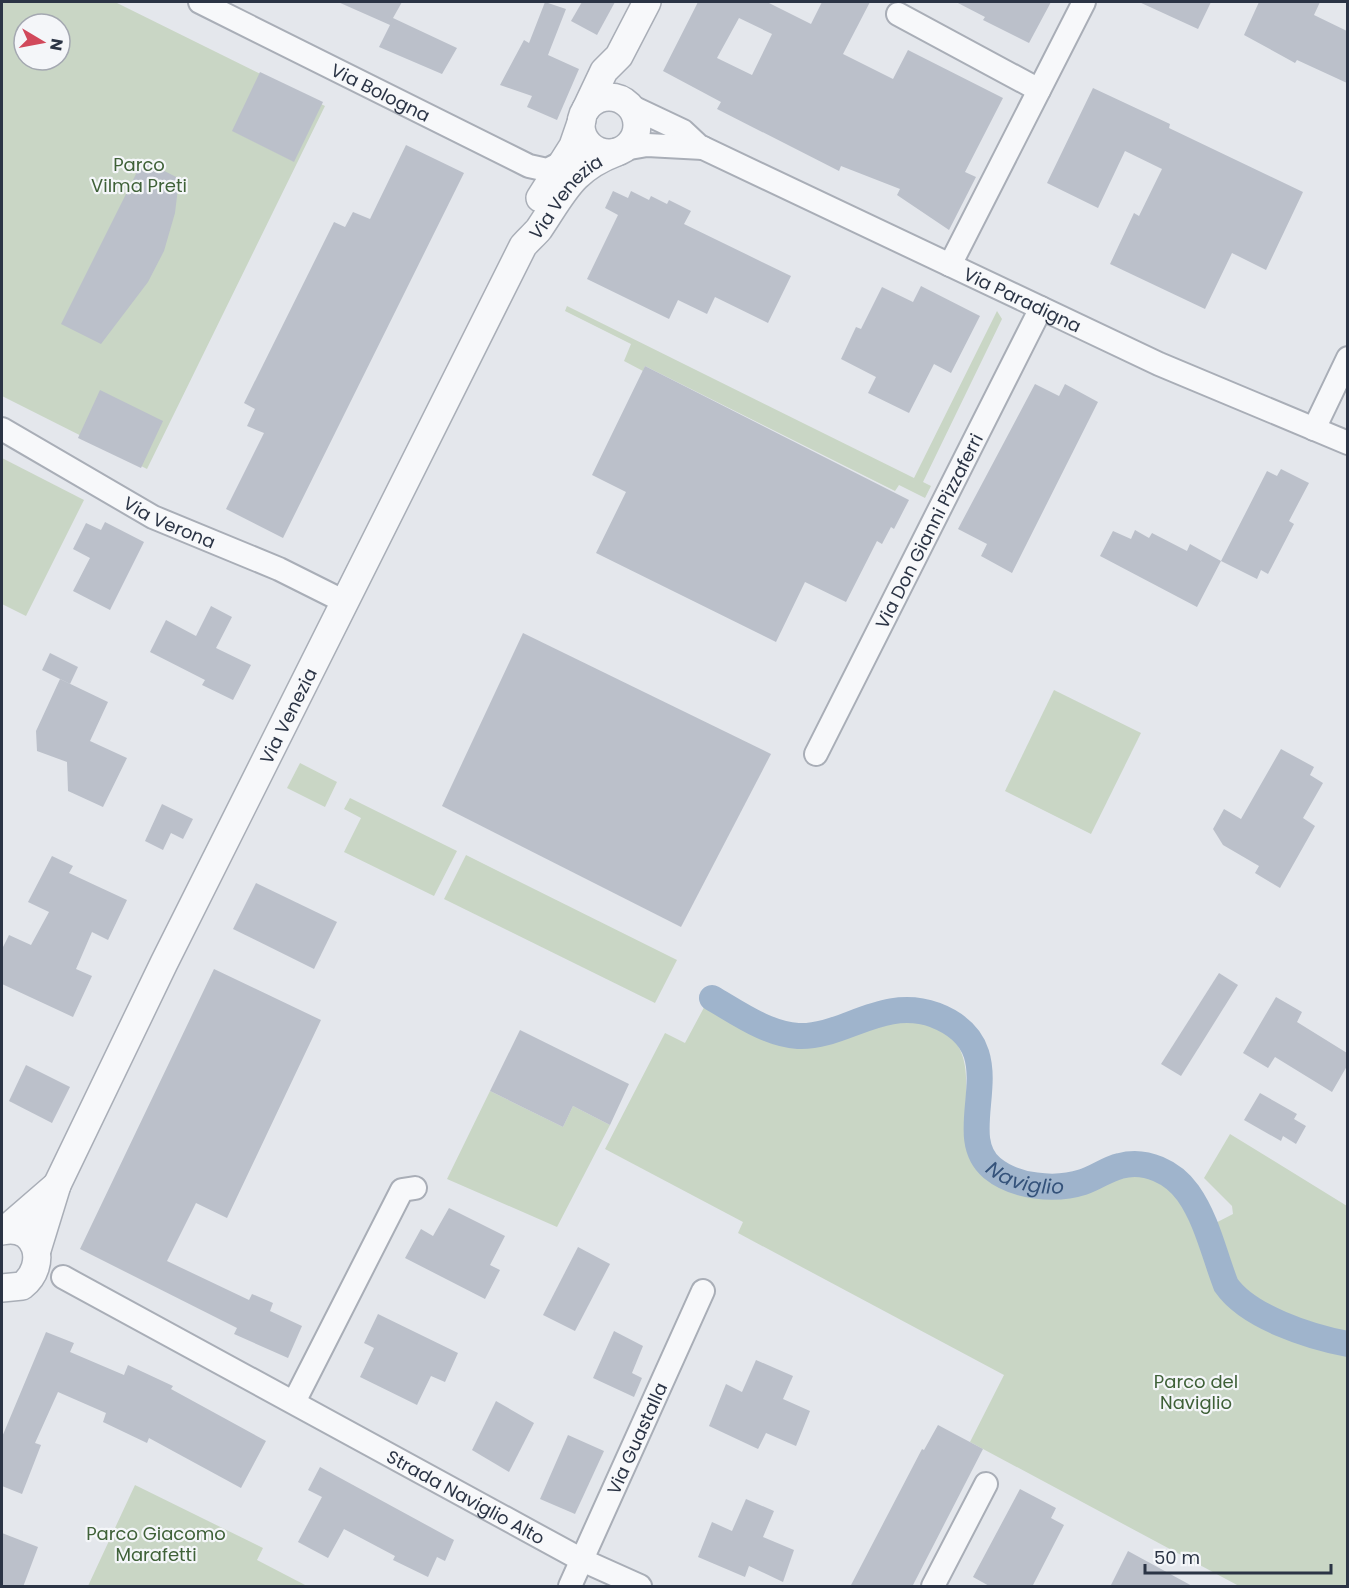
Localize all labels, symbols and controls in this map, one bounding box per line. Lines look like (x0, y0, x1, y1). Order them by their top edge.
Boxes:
north arrow (12, 12, 72, 72)
text: N (44, 37, 69, 52)
street label: Via Bologna (327, 57, 435, 127)
street label: Via Venezia (523, 148, 607, 245)
park label: Parco Vilma Preti (91, 152, 187, 198)
street label: Via Paradigna (960, 261, 1086, 338)
street label: Via Don Gianni Pizzaferri (869, 429, 988, 633)
street label: Via Verona (119, 490, 219, 554)
street label: Via Venezia (253, 663, 322, 768)
water label: Naviglio (980, 1154, 1065, 1201)
park label: Parco del Naviglio (1154, 1369, 1238, 1415)
street label: Via Guastalla (600, 1378, 673, 1498)
street label: Strada Naviglio Alto (382, 1443, 550, 1550)
park label: Parco Giacomo Marafetti (86, 1521, 226, 1567)
scale bar (1145, 1537, 1331, 1575)
text: 50 m (1154, 1545, 1200, 1570)

